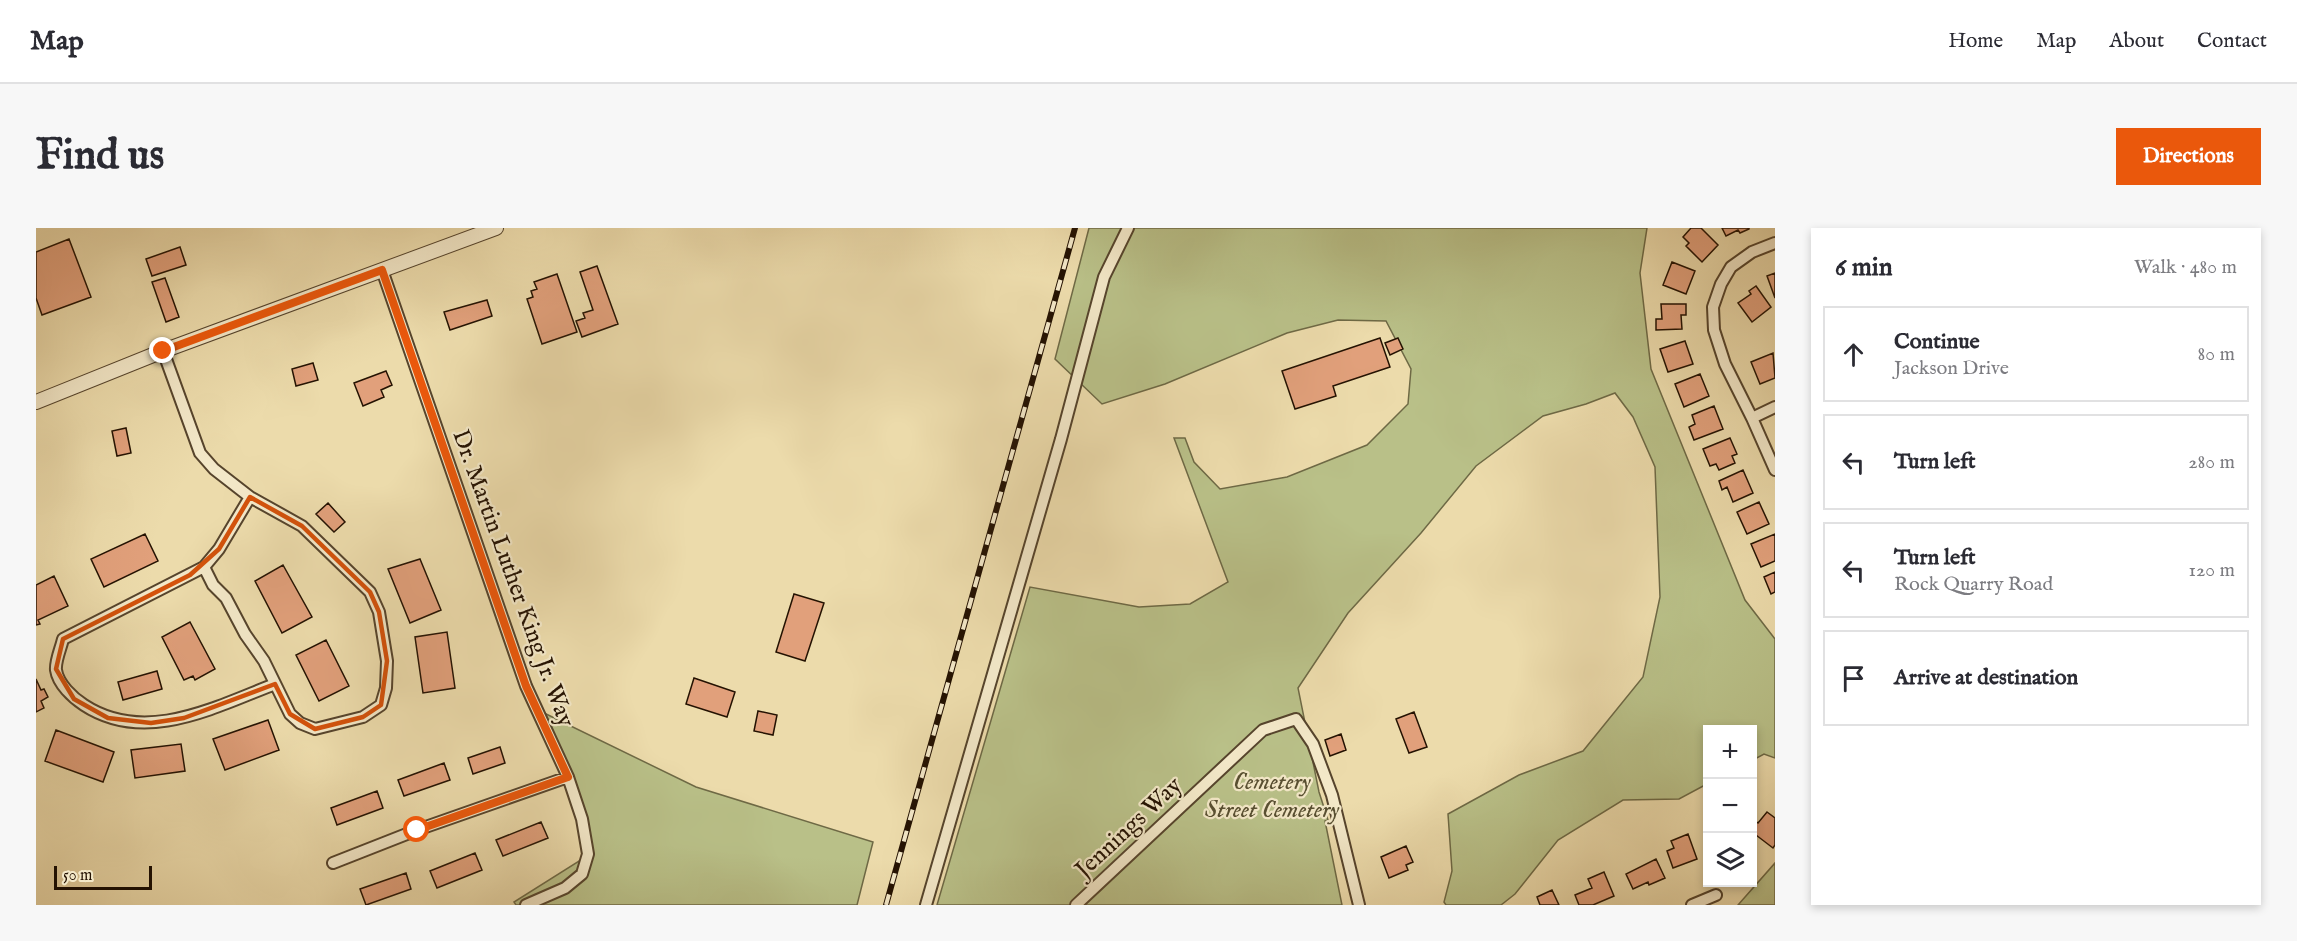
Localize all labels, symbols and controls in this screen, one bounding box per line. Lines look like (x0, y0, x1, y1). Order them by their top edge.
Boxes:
text: Map (30, 24, 84, 59)
text: Home (1948, 28, 2003, 55)
text: Map (2036, 28, 2076, 55)
text: About (2109, 28, 2164, 55)
text: Contact (2197, 28, 2267, 55)
button: Directions (2116, 128, 2261, 185)
text: Find us (36, 130, 164, 183)
text: 6 min (1835, 251, 1893, 284)
text: Walk · 480 m (2134, 255, 2237, 280)
text: Continue (1894, 328, 1980, 356)
route end (149, 337, 175, 363)
icon: ahead (1837, 338, 1870, 371)
text: 80 m (2198, 342, 2235, 367)
text: Jackson Drive (1894, 356, 2009, 381)
street label: Dr. Martin Luther King Jr. Way (444, 425, 581, 732)
icon: left (1837, 446, 1870, 479)
text: Turn left (1894, 448, 1976, 476)
text: 280 m (2188, 450, 2235, 475)
text: Turn left (1894, 544, 1976, 572)
icon: left (1837, 554, 1870, 587)
text: 120 m (2189, 558, 2235, 583)
text: Rock Quarry Road (1894, 572, 2053, 597)
icon: arrive (1837, 662, 1870, 695)
text: Arrive at destination (1894, 664, 2078, 692)
map controls (1703, 725, 1757, 887)
button: + (1703, 725, 1757, 779)
park label: Cemetery Street Cemetery (1205, 767, 1340, 826)
street label: Jennings Way (1067, 771, 1189, 888)
button: − (1703, 779, 1757, 833)
route start (403, 816, 429, 842)
button: layers (1703, 833, 1757, 887)
scale bar (54, 863, 152, 890)
text: 50 m (63, 866, 92, 886)

